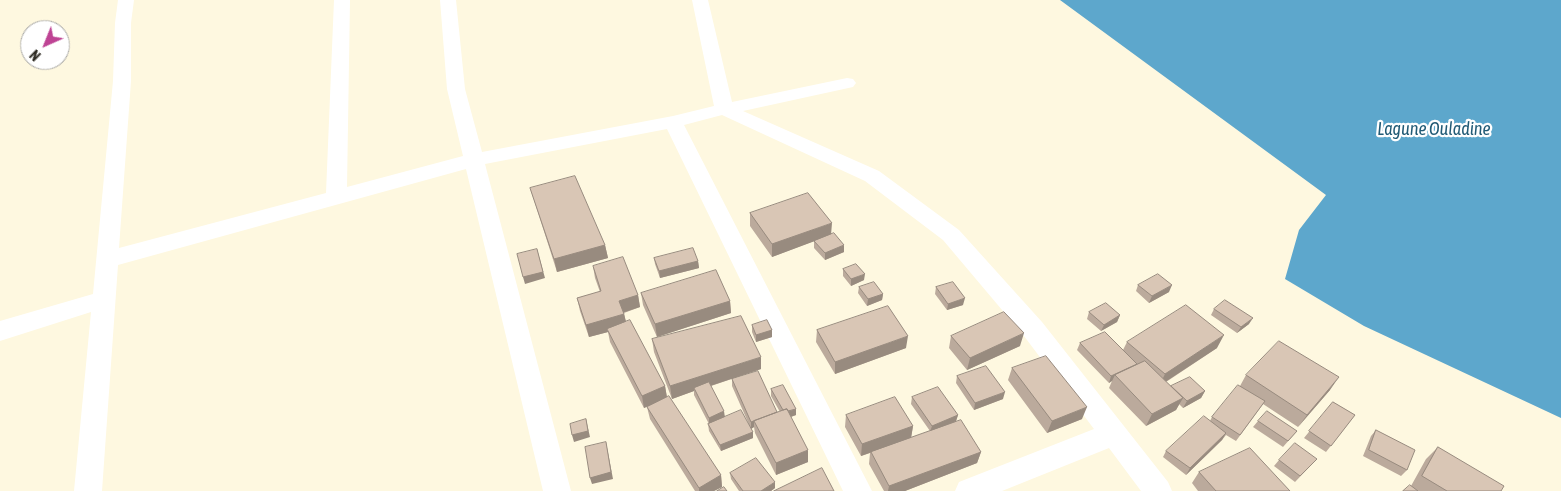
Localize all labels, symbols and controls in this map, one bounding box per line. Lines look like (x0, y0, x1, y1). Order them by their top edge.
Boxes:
north arrow (20, 20, 70, 70)
text: N (27, 46, 44, 64)
water label: Lagune Ouladine (1377, 118, 1491, 140)

